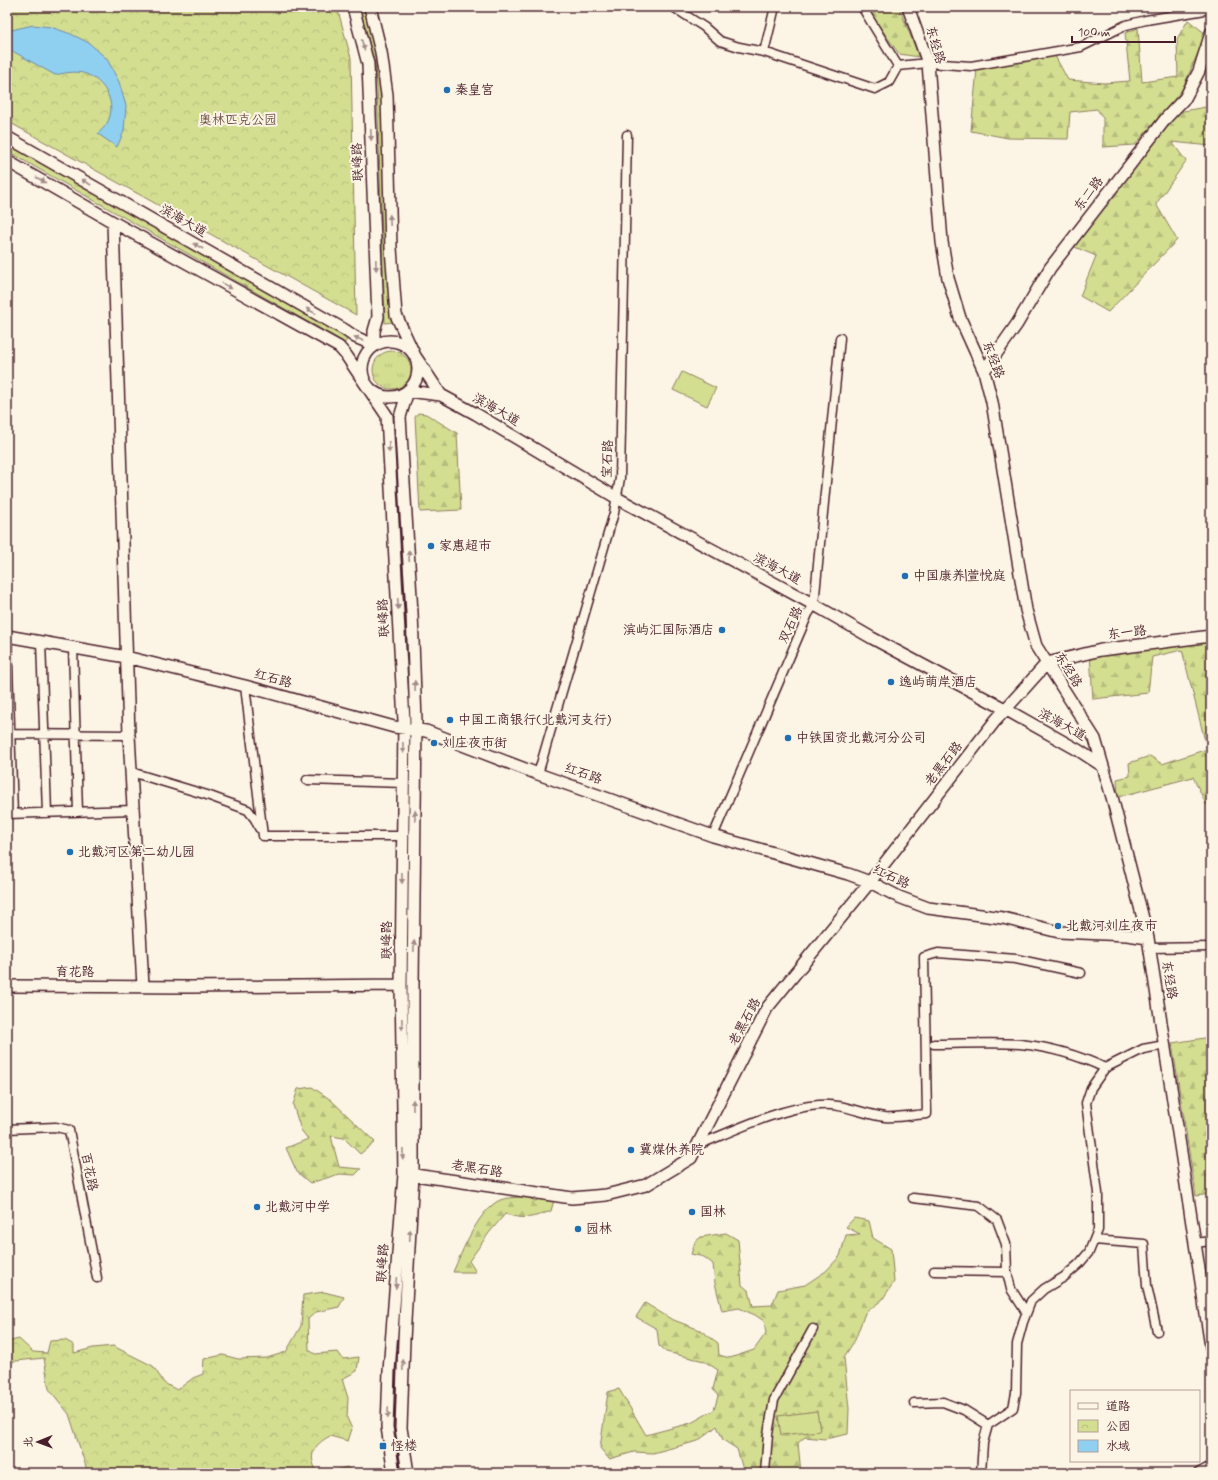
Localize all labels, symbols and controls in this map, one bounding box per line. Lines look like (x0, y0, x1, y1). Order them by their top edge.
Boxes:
scale bar (1072, 18, 1175, 44)
street label: 东经路 (921, 24, 949, 66)
text: 100 m (1078, 25, 1110, 41)
one-way arrow (360, 39, 366, 51)
place label: 秦皇宫 (455, 82, 494, 99)
marker: 秦皇宫 (442, 85, 452, 95)
park label: 奥林匹克公园 (199, 112, 277, 129)
one-way arrow (368, 129, 374, 142)
street label: 联峰路 (349, 142, 367, 182)
street label: 东二路 (1070, 173, 1108, 215)
one-way arrow (35, 177, 47, 184)
one-way arrow (80, 178, 92, 185)
street label: 滨海大道 (156, 201, 210, 241)
one-way arrow (387, 214, 394, 226)
one-way arrow (193, 243, 204, 250)
one-way arrow (373, 259, 379, 272)
one-way arrow (221, 282, 233, 289)
one-way arrow (305, 307, 317, 314)
one-way arrow (353, 335, 365, 342)
street label: 东经路 (978, 339, 1008, 381)
street label: 滨海大道 (469, 390, 523, 430)
street label: 宝石路 (599, 439, 617, 479)
one-way arrow (385, 441, 392, 453)
place label: 家惠超市 (439, 538, 491, 555)
marker: 家惠超市 (426, 541, 436, 551)
street label: 滨海大道 (750, 549, 804, 589)
one-way arrow (406, 550, 413, 562)
place label: 中国康养|萱悦庭 (913, 568, 1006, 585)
marker: 中国康养|萱悦庭 (900, 571, 910, 581)
street label: 联峰路 (374, 598, 394, 638)
one-way arrow (394, 598, 401, 610)
street label: 双石路 (775, 604, 807, 646)
place label: 滨屿汇国际酒店 (623, 622, 714, 639)
street label: 东一路 (1107, 622, 1147, 644)
marker: 滨屿汇国际酒店 (717, 625, 727, 635)
street label: 东经路 (1050, 649, 1086, 691)
street label: 红石路 (252, 666, 294, 692)
place label: 逸屿萌岸酒店 (899, 674, 977, 691)
marker: 逸屿萌岸酒店 (886, 677, 896, 687)
one-way arrow (412, 679, 418, 692)
street label: 滨海大道 (1035, 705, 1089, 745)
place label: 中国工商银行(北戴河支行) (458, 712, 612, 729)
marker: 中国工商银行(北戴河支行) (445, 715, 455, 725)
place label: 中铁国资北戴河分公司 (796, 730, 926, 747)
marker: 中铁国资北戴河分公司 (783, 733, 793, 743)
place label: 刘庄夜市街 (442, 735, 507, 752)
marker: 刘庄夜市街 (429, 738, 439, 748)
street label: 老黑石路 (921, 738, 967, 790)
one-way arrow (400, 742, 407, 754)
street label: 红石路 (562, 760, 604, 788)
one-way arrow (412, 809, 418, 822)
place label: 北戴河区第二幼儿园 (78, 844, 195, 861)
marker: 北戴河区第二幼儿园 (65, 847, 75, 857)
street label: 红石路 (870, 861, 912, 893)
one-way arrow (399, 872, 405, 885)
place label: 北戴河刘庄夜市 (1066, 918, 1157, 935)
street label: 联峰路 (379, 920, 396, 960)
marker: 北戴河刘庄夜市 (1053, 921, 1063, 931)
one-way arrow (410, 940, 417, 952)
street label: 东经路 (1158, 959, 1180, 1001)
street label: 育花路 (55, 964, 95, 981)
street label: 老黑石路 (725, 995, 765, 1049)
one-way arrow (399, 1018, 405, 1031)
one-way arrow (410, 1098, 416, 1111)
place label: 冀煤休养院 (639, 1142, 704, 1159)
marker: 冀煤休养院 (626, 1145, 636, 1155)
one-way arrow (400, 1148, 406, 1161)
street label: 百花路 (77, 1151, 101, 1193)
street label: 老黑石路 (450, 1157, 504, 1181)
place label: 北戴河中学 (265, 1199, 330, 1216)
marker: 北戴河中学 (252, 1202, 262, 1212)
place label: 国林 (700, 1204, 726, 1221)
marker: 国林 (687, 1207, 697, 1217)
place label: 园林 (586, 1221, 612, 1238)
marker: 园林 (573, 1224, 583, 1234)
one-way arrow (407, 1229, 414, 1241)
street label: 联峰路 (373, 1243, 393, 1283)
one-way arrow (393, 1277, 400, 1290)
one-way arrow (400, 1358, 406, 1371)
legend (1070, 1390, 1200, 1462)
text: 道路 (1106, 1399, 1130, 1415)
one-way arrow (384, 1407, 391, 1419)
text: 公园 (1106, 1419, 1130, 1435)
north arrow (18, 1422, 58, 1462)
text: 北 (22, 1437, 36, 1448)
place label: 怪楼 (391, 1438, 417, 1455)
text: 水域 (1106, 1439, 1130, 1455)
marker: 怪楼 (378, 1441, 388, 1451)

